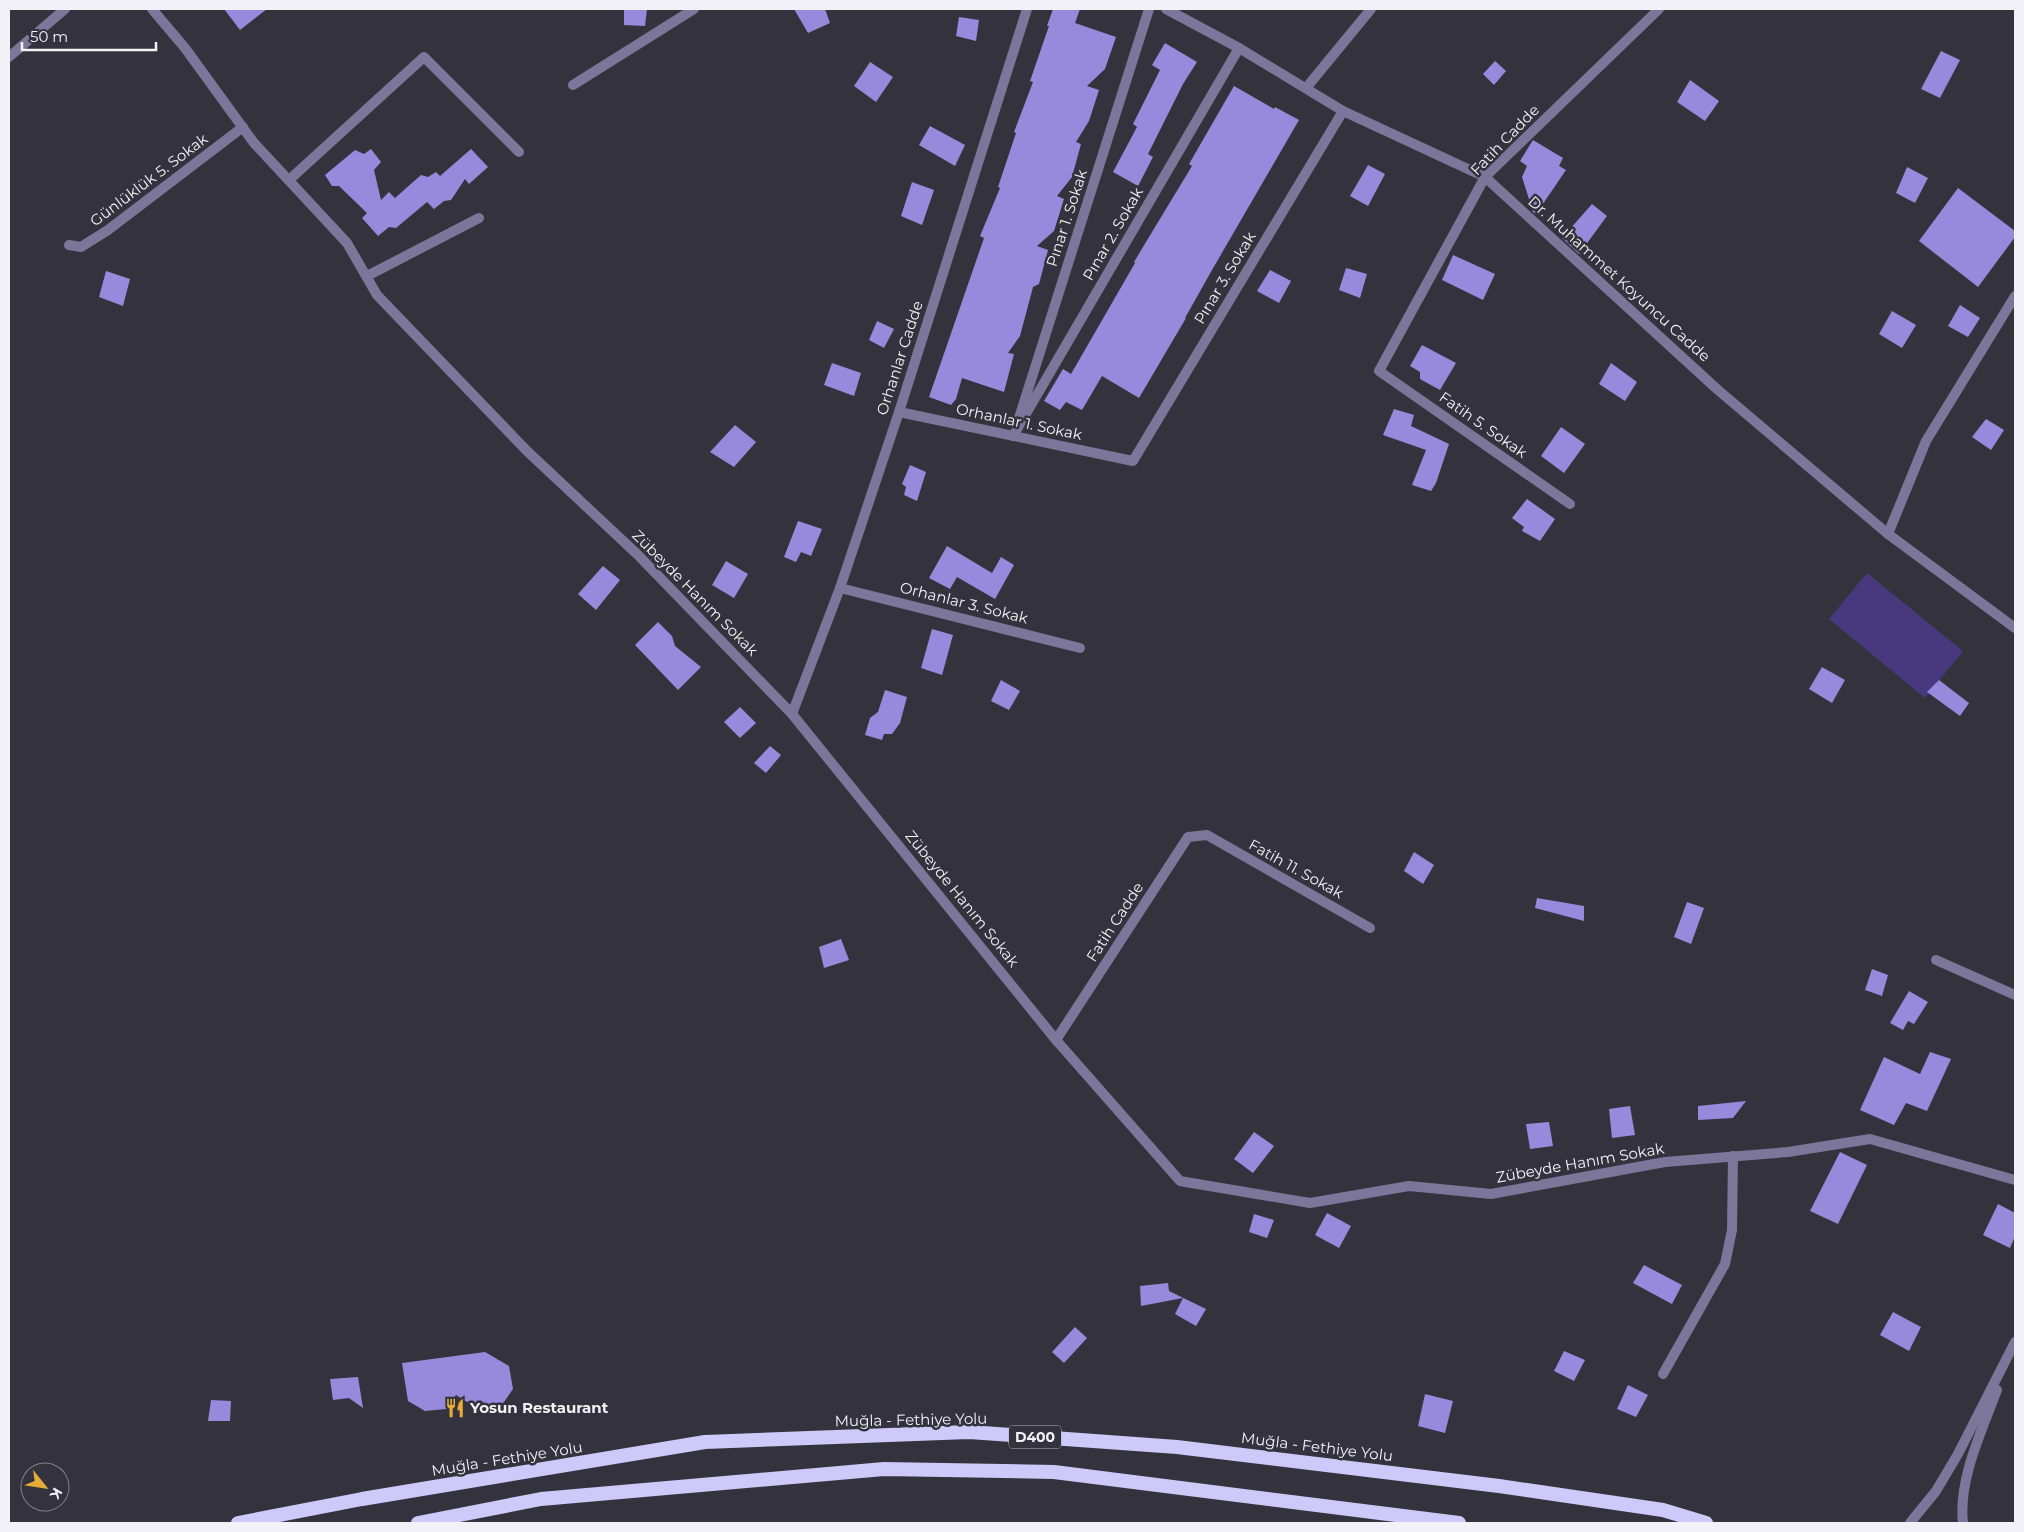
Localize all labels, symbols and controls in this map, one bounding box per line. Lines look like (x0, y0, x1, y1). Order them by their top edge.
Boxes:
scale bar (22, 20, 156, 52)
text: 50 m (30, 27, 68, 46)
street label: Fatih Cadde (1466, 100, 1543, 179)
street label: Günlüklük 5. Sokak (86, 129, 211, 230)
street label: Pınar 1. Sokak (1042, 167, 1091, 269)
street label: Pınar 2. Sokak (1078, 184, 1147, 284)
street label: Dr. Muhammet Koyuncu Cadde (1524, 192, 1714, 366)
street label: Pınar 3. Sokak (1190, 228, 1260, 327)
street label: Orhanlar Cadde (872, 298, 927, 417)
street label: Fatih 5. Sokak (1436, 387, 1531, 462)
street label: Orhanlar 1. Sokak (954, 399, 1084, 444)
street label: Zübeyde Hanım Sokak (628, 526, 762, 660)
street label: Orhanlar 3. Sokak (898, 577, 1030, 628)
street label: Zübeyde Hanım Sokak (901, 827, 1023, 971)
street label: Fatih 11. Sokak (1246, 835, 1347, 902)
street label: Fatih Cadde (1082, 878, 1147, 965)
street label: Zübeyde Hanım Sokak (1494, 1138, 1665, 1187)
restaurant icon: Yosun Restaurant (444, 1397, 466, 1419)
place label: Yosun Restaurant (469, 1398, 609, 1417)
street label: Muğla - Fethiye Yolu (834, 1409, 987, 1430)
road number: D400 (1009, 1425, 1061, 1448)
street label: Muğla - Fethiye Yolu (1240, 1428, 1394, 1465)
street label: Muğla - Fethiye Yolu (430, 1437, 584, 1480)
north arrow (20, 1462, 70, 1512)
text: K (46, 1485, 67, 1503)

